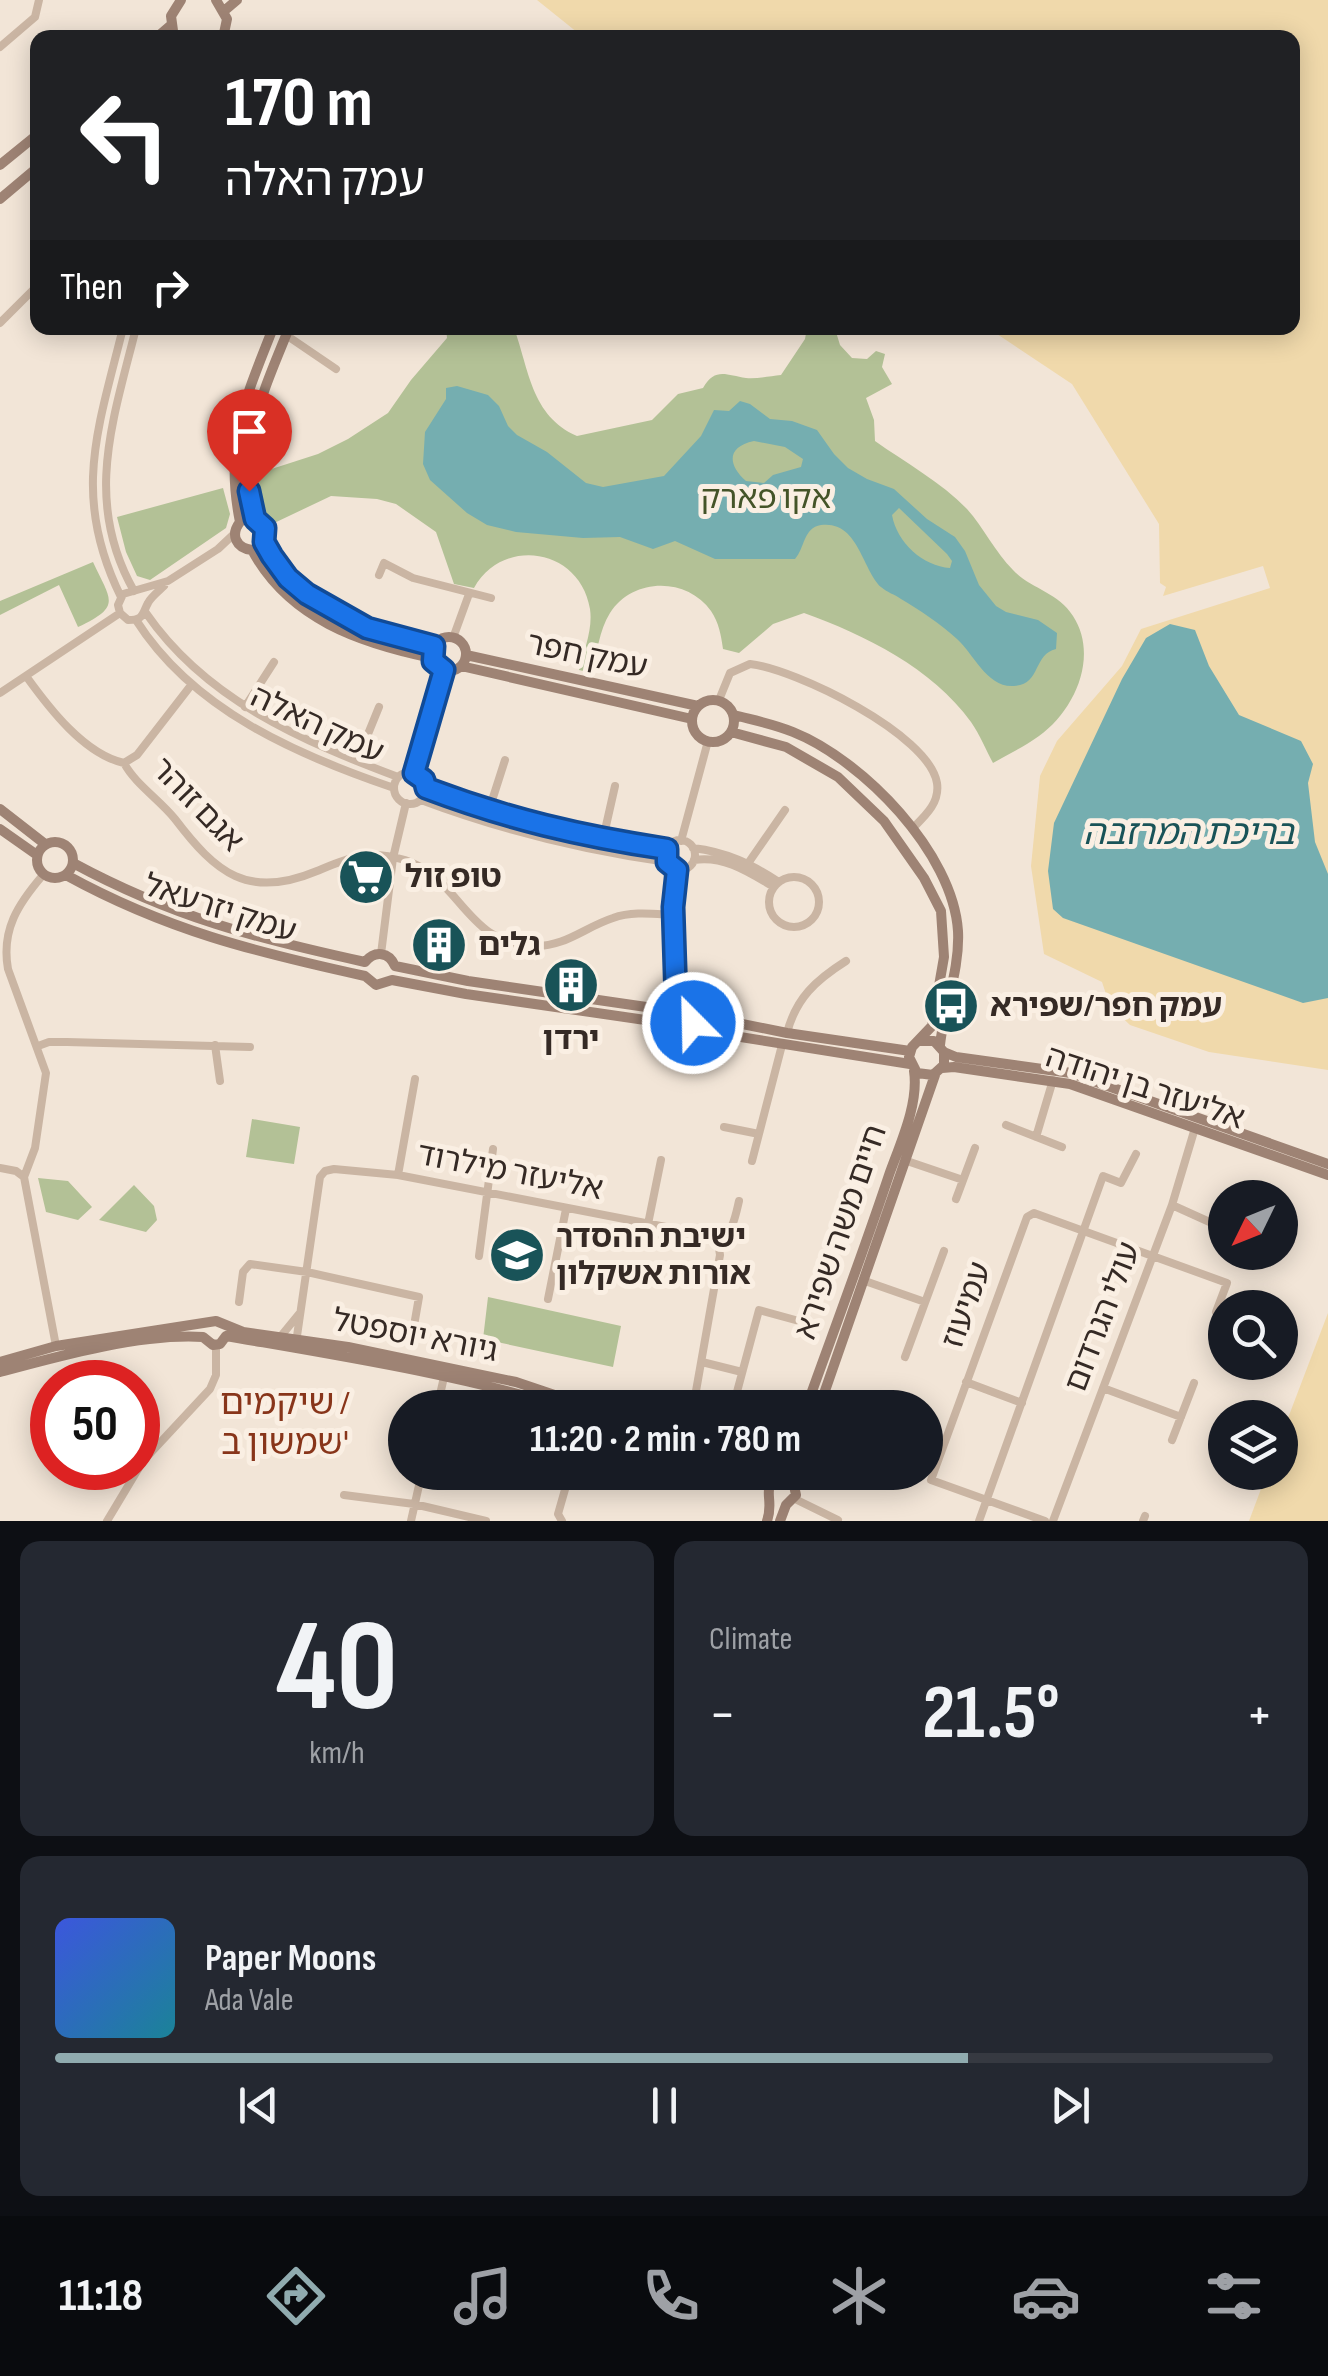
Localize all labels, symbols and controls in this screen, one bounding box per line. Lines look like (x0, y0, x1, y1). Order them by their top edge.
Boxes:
text: 170 m (225, 62, 373, 146)
icon: left (60, 70, 190, 200)
text: עמק האלה (225, 154, 425, 209)
icon: right (143, 260, 198, 315)
text: Then (60, 265, 123, 310)
pin (207, 389, 292, 492)
icon: arrive (222, 404, 277, 459)
park label: אקו פארק (701, 479, 831, 518)
street label: עמק חפר (523, 624, 651, 688)
street label: עמק האלה (244, 677, 390, 773)
street label: אגם זוהר (143, 750, 251, 860)
water label: בריכת המרזבה (1083, 812, 1296, 855)
supermarket icon: טופ זול (336, 847, 396, 907)
place label: טופ זול (405, 858, 502, 897)
street label: עמק יזרעאל (139, 866, 301, 952)
building icon: גלים (409, 915, 469, 975)
place label: גלים (478, 926, 541, 965)
building icon: ירדן (541, 955, 601, 1015)
position arrow (641, 971, 745, 1075)
bus stop icon: עמק חפר/שפירא (921, 976, 981, 1036)
place label: עמק חפר/שפירא (990, 987, 1222, 1026)
place label: ירדן (543, 1020, 599, 1059)
street label: אליעזר בן יהודה (1041, 1038, 1249, 1138)
street label: חיים משה שפירא (786, 1120, 896, 1344)
street label: אליעזר מילרוד (414, 1135, 606, 1209)
north arrow (1208, 1180, 1298, 1270)
map controls (1208, 1180, 1298, 1490)
place label: ישיבת ההסדר אורות אשקלון (556, 1218, 751, 1294)
school or university icon: ישיבת ההסדר אורות אשקלון (487, 1225, 547, 1285)
street label: עולי הגרדום (1057, 1237, 1149, 1397)
street label: עמיעוז (934, 1257, 1000, 1353)
button: search (1208, 1290, 1298, 1380)
street label: גיורא יוספטל (329, 1301, 501, 1371)
speed limit sign: 50 (30, 1360, 160, 1490)
district label: שיקמים / שמשון ב' (220, 1382, 351, 1465)
button: layers (1208, 1400, 1298, 1490)
text: 11:20 · 2 min · 780 m (530, 1417, 801, 1462)
text: 40 (276, 1591, 398, 1747)
text: Climate (709, 1620, 792, 1659)
text: 21.5° (922, 1669, 1060, 1760)
text: − (709, 1682, 736, 1749)
text: + (1246, 1682, 1273, 1749)
text: km/h (309, 1734, 365, 1773)
text: Paper Moons (205, 1936, 376, 1981)
text: Ada Vale (205, 1981, 294, 2020)
icon: previous (231, 2078, 286, 2133)
icon: pause (637, 2078, 692, 2133)
icon: next (1043, 2078, 1098, 2133)
icon: directions (261, 2261, 331, 2331)
icon: music (448, 2261, 518, 2331)
icon: phone (636, 2261, 706, 2331)
icon: climate (824, 2261, 894, 2331)
icon: car (1011, 2261, 1081, 2331)
icon: filters (1199, 2261, 1269, 2331)
text: 11:18 (59, 2269, 143, 2324)

